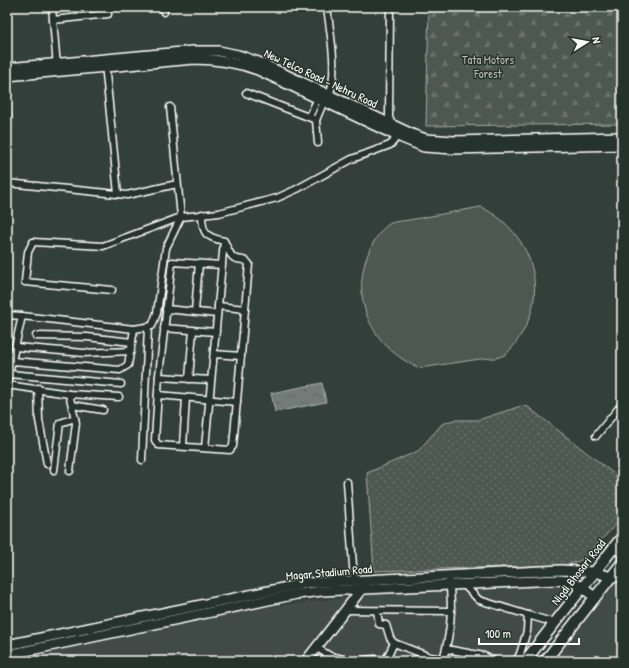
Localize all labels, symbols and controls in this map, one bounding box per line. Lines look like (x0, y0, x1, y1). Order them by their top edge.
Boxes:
north arrow (567, 22, 607, 62)
text: N (589, 36, 604, 44)
street label: New Telco Road - Nehru Road (261, 44, 381, 112)
park label: Tata Motors Forest (462, 51, 514, 82)
street label: Nigdi Bhosari Road (547, 535, 609, 609)
street label: Magar Stadium Road (285, 560, 373, 584)
scale bar (479, 620, 579, 646)
text: 100 m (485, 625, 511, 642)

